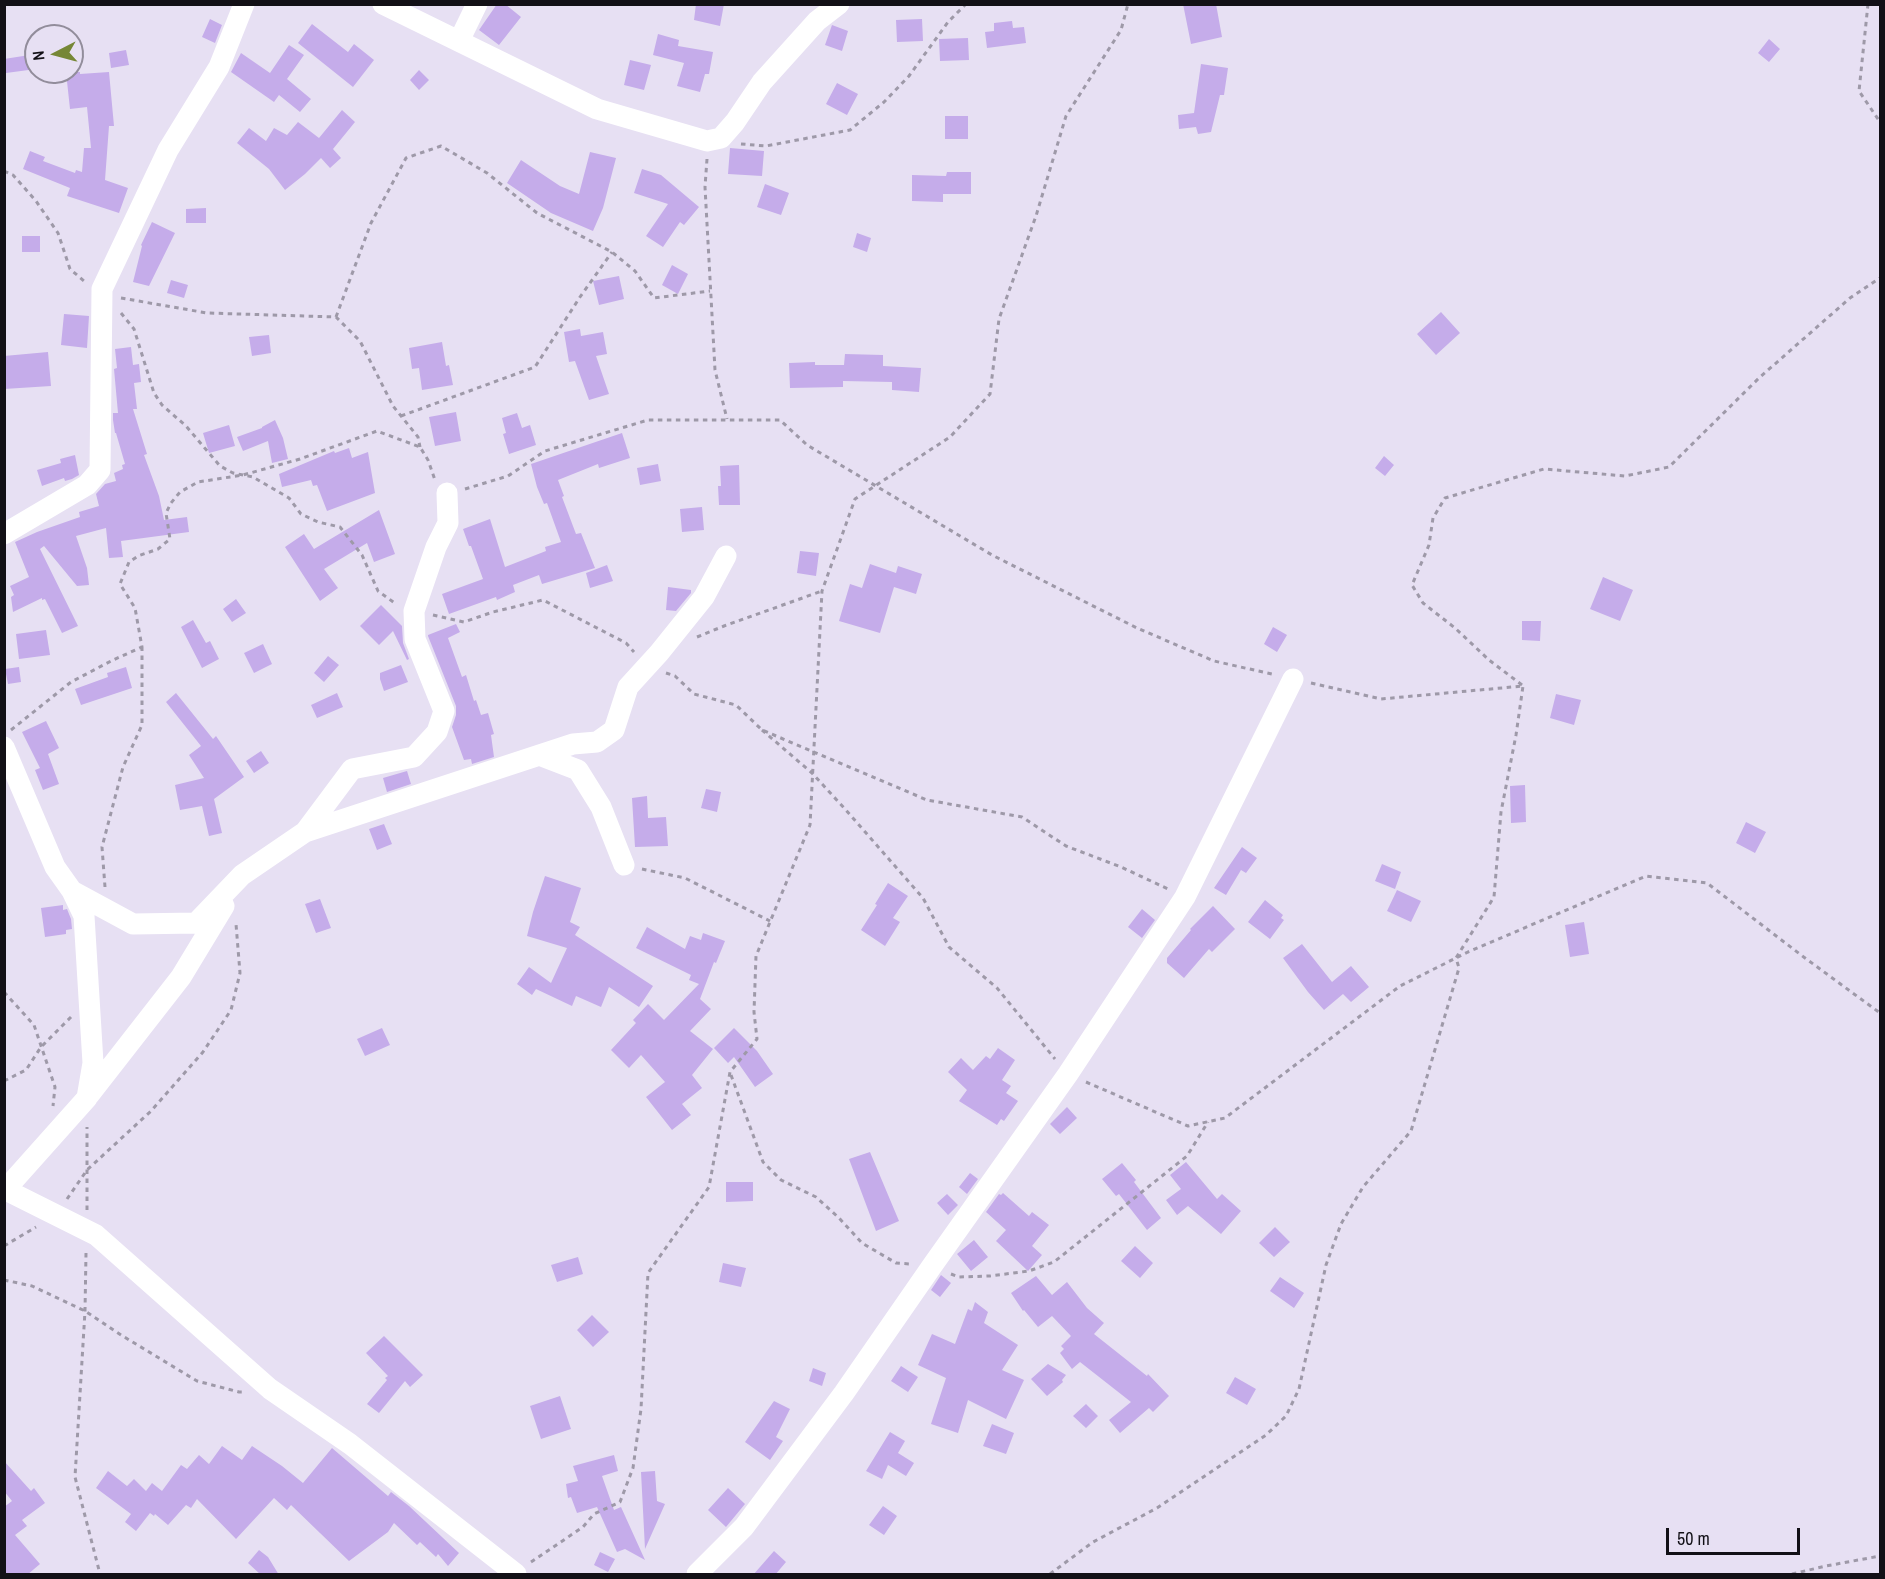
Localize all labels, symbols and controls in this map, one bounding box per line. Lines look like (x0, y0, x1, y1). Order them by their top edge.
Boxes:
north arrow (24, 24, 84, 84)
text: N (27, 50, 50, 62)
scale bar (1669, 1516, 1802, 1554)
text: 50 m (1677, 1526, 1710, 1551)

